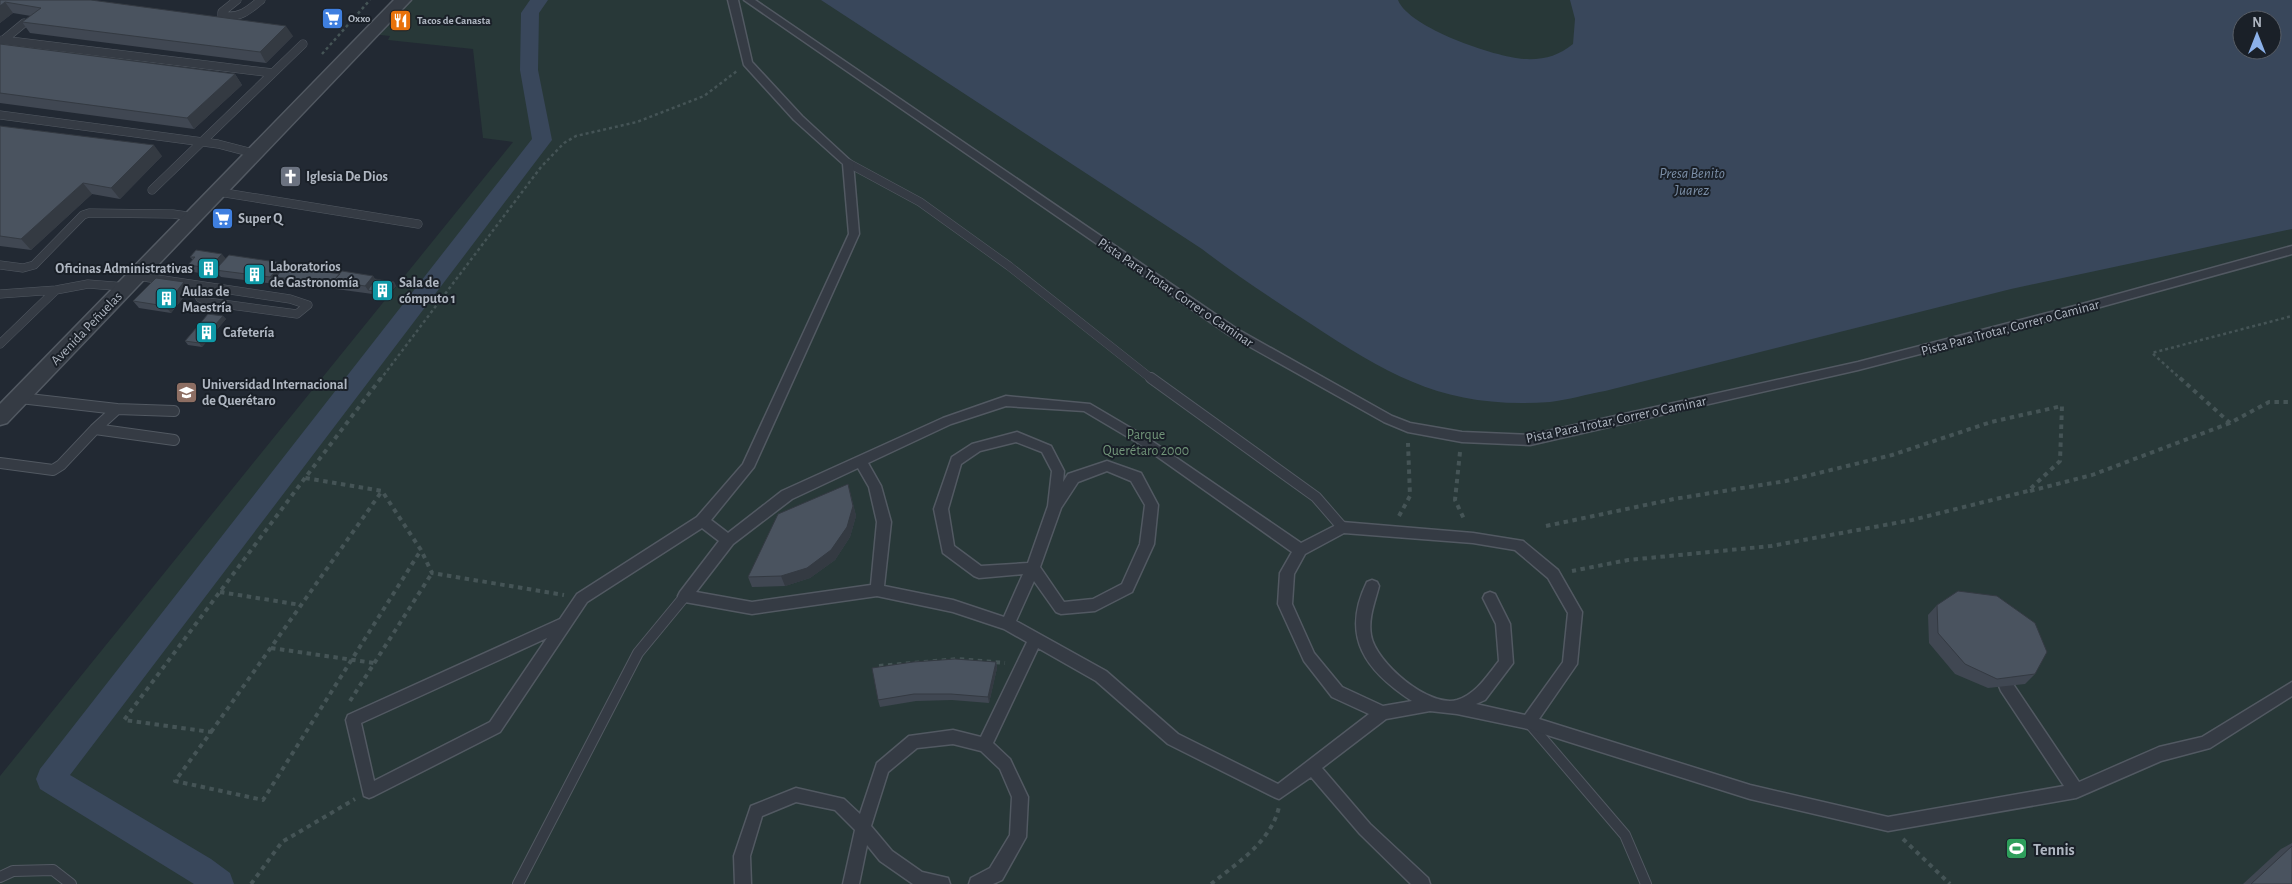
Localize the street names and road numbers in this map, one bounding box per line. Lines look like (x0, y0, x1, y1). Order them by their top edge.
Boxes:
street label: Pista Para Trotar, Correr o Caminar (1095, 236, 1256, 350)
street label: Avenida Peñuelas (48, 289, 125, 368)
street label: Pista Para Trotar, Correr o Caminar (1920, 297, 2101, 359)
street label: Pista Para Trotar, Correr o Caminar (1525, 394, 1708, 446)

